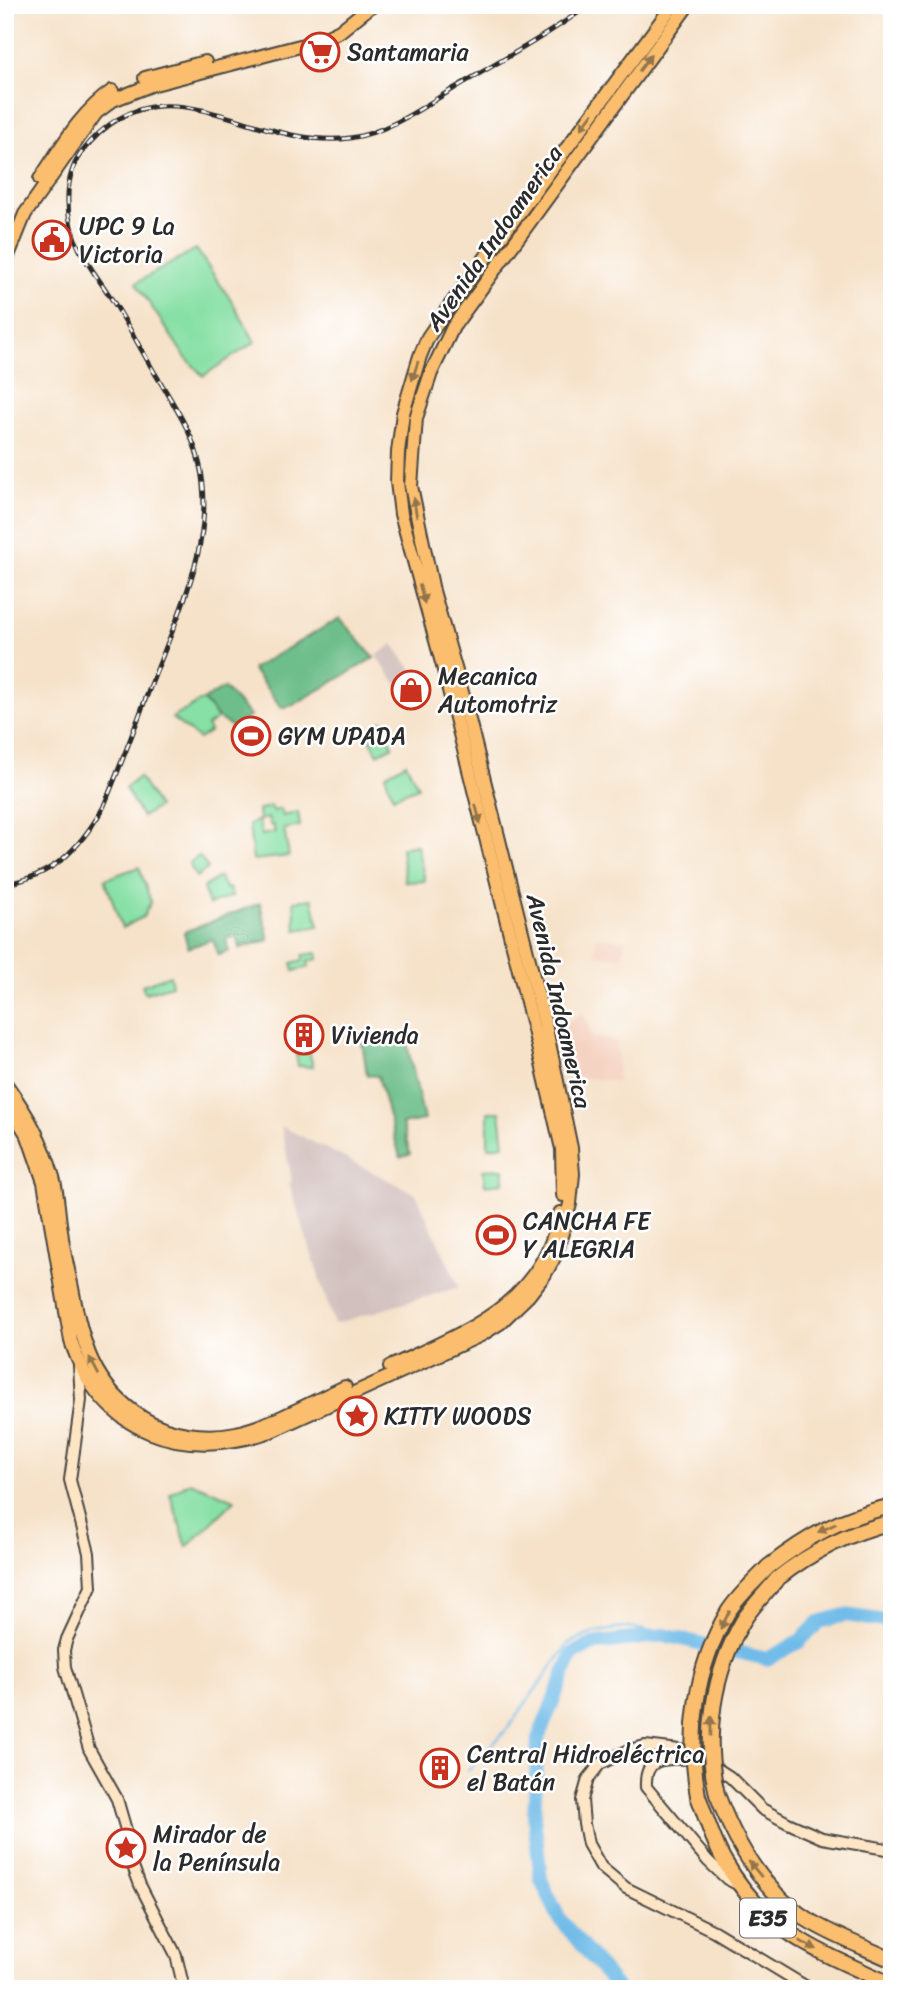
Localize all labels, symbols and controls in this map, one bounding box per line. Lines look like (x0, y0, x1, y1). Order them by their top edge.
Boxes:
supermarket icon: Santamaria (299, 31, 341, 73)
place label: Santamaria (347, 31, 470, 73)
one-way arrow (638, 54, 652, 72)
one-way arrow (580, 111, 594, 130)
street label: Avenida Indoamerica (413, 135, 575, 341)
place label: UPC 9 La Victoria (79, 205, 175, 275)
public building icon: UPC 9 La Victoria (31, 219, 73, 261)
one-way arrow (409, 361, 420, 382)
one-way arrow (409, 496, 420, 518)
one-way arrow (417, 583, 428, 605)
place label: Mecanica Automotriz (437, 655, 558, 725)
shop icon: Mecanica Automotriz (390, 669, 432, 711)
sports icon: GYM UPADA (230, 715, 272, 757)
place label: GYM UPADA (278, 715, 406, 757)
one-way arrow (473, 803, 484, 825)
street label: Avenida Indoamerica (514, 888, 604, 1114)
building icon: Vivienda (283, 1014, 325, 1056)
place label: Vivienda (331, 1014, 419, 1056)
place label: CANCHA FE Y ALEGRIA (523, 1200, 652, 1270)
sports icon: CANCHA FE Y ALEGRIA (475, 1214, 517, 1256)
one-way arrow (88, 1356, 100, 1376)
place icon: KITTY WOODS (336, 1395, 378, 1437)
place label: KITTY WOODS (384, 1395, 532, 1437)
one-way arrow (817, 1522, 837, 1533)
one-way arrow (720, 1610, 731, 1630)
one-way arrow (706, 1715, 717, 1737)
place label: Central Hidroeléctrica el Batán (467, 1733, 705, 1803)
building icon: Central Hidroeléctrica el Batán (419, 1747, 461, 1789)
place label: Mirador de la Península (153, 1813, 280, 1883)
place icon: Mirador de la Península (105, 1827, 147, 1869)
one-way arrow (748, 1860, 763, 1878)
road number: E35 (740, 1898, 796, 1938)
one-way arrow (798, 1940, 818, 1951)

